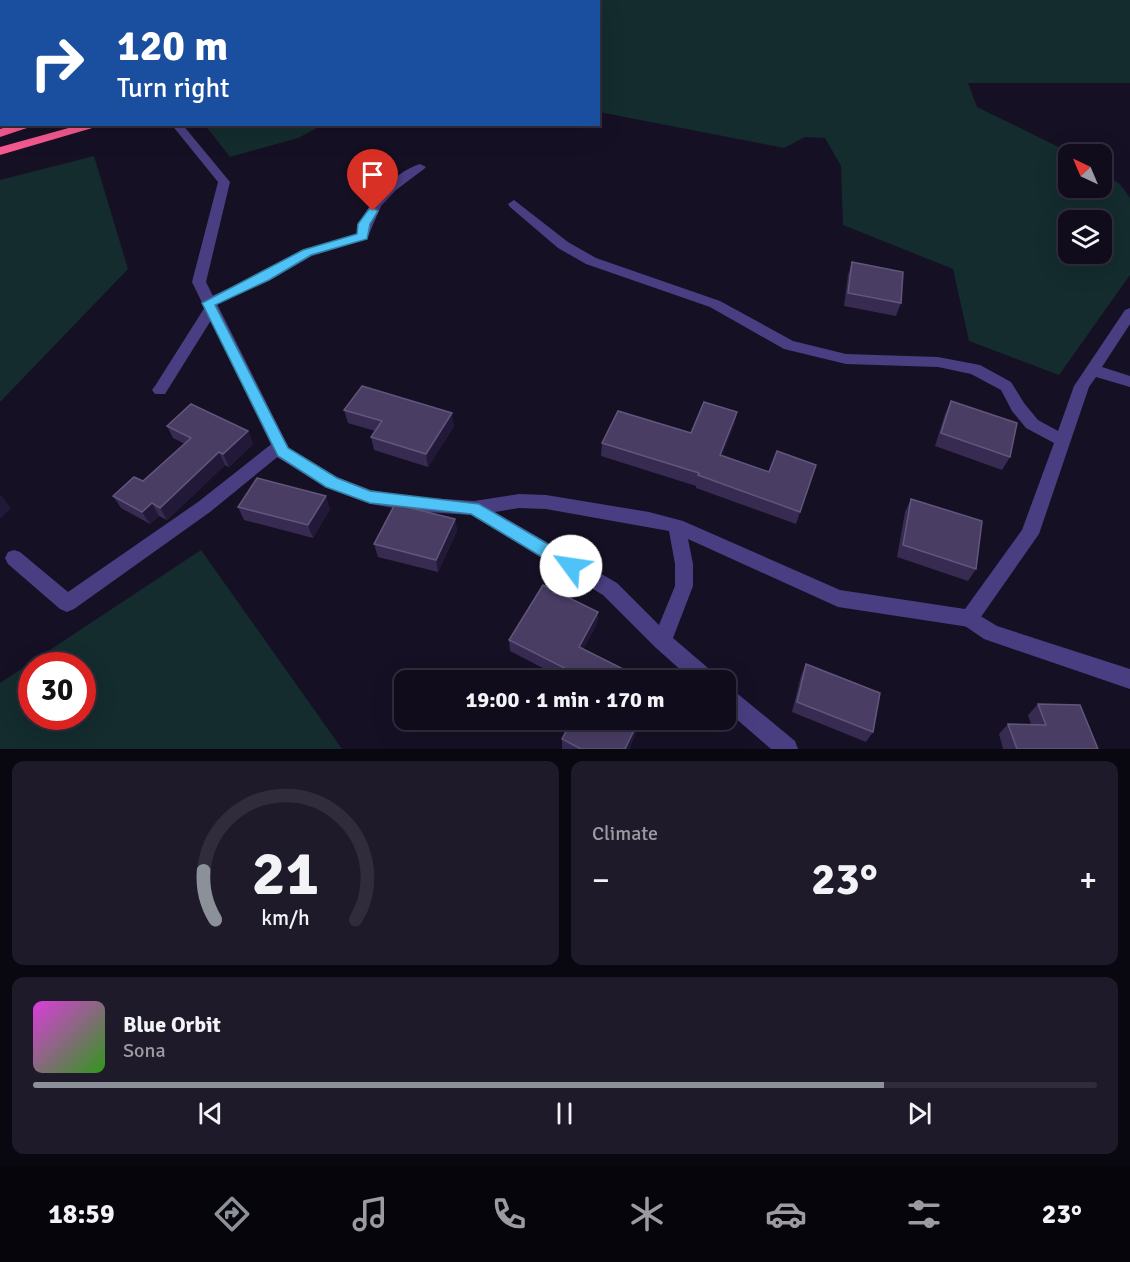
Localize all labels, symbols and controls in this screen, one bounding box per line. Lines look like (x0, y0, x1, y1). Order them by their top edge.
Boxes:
text: 120 m (117, 21, 228, 72)
icon: right (18, 24, 96, 102)
text: Turn right (117, 72, 230, 105)
north arrow (1058, 144, 1112, 198)
map controls (1058, 144, 1112, 264)
pin (347, 149, 398, 211)
icon: arrive (356, 158, 389, 191)
button: layers (1058, 210, 1112, 264)
position arrow (539, 534, 603, 598)
speed limit sign: 30 (18, 652, 96, 730)
text: 19:00 · 1 min · 170 m (465, 686, 665, 713)
text: Climate (592, 821, 658, 846)
text: 21 (252, 835, 319, 912)
text: 23° (811, 852, 878, 907)
text: − (592, 860, 610, 901)
text: + (1079, 860, 1097, 901)
text: km/h (261, 905, 310, 931)
text: Blue Orbit (123, 1011, 221, 1038)
text: Sona (123, 1038, 166, 1063)
icon: previous (194, 1097, 227, 1130)
icon: pause (548, 1097, 581, 1130)
icon: next (903, 1097, 936, 1130)
icon: directions (211, 1193, 253, 1235)
icon: music (349, 1193, 391, 1235)
icon: phone (488, 1193, 530, 1235)
icon: climate (626, 1193, 668, 1235)
icon: car (765, 1193, 807, 1235)
icon: filters (903, 1193, 945, 1235)
text: 18:59 (48, 1198, 115, 1231)
text: 23° (1042, 1198, 1082, 1231)

